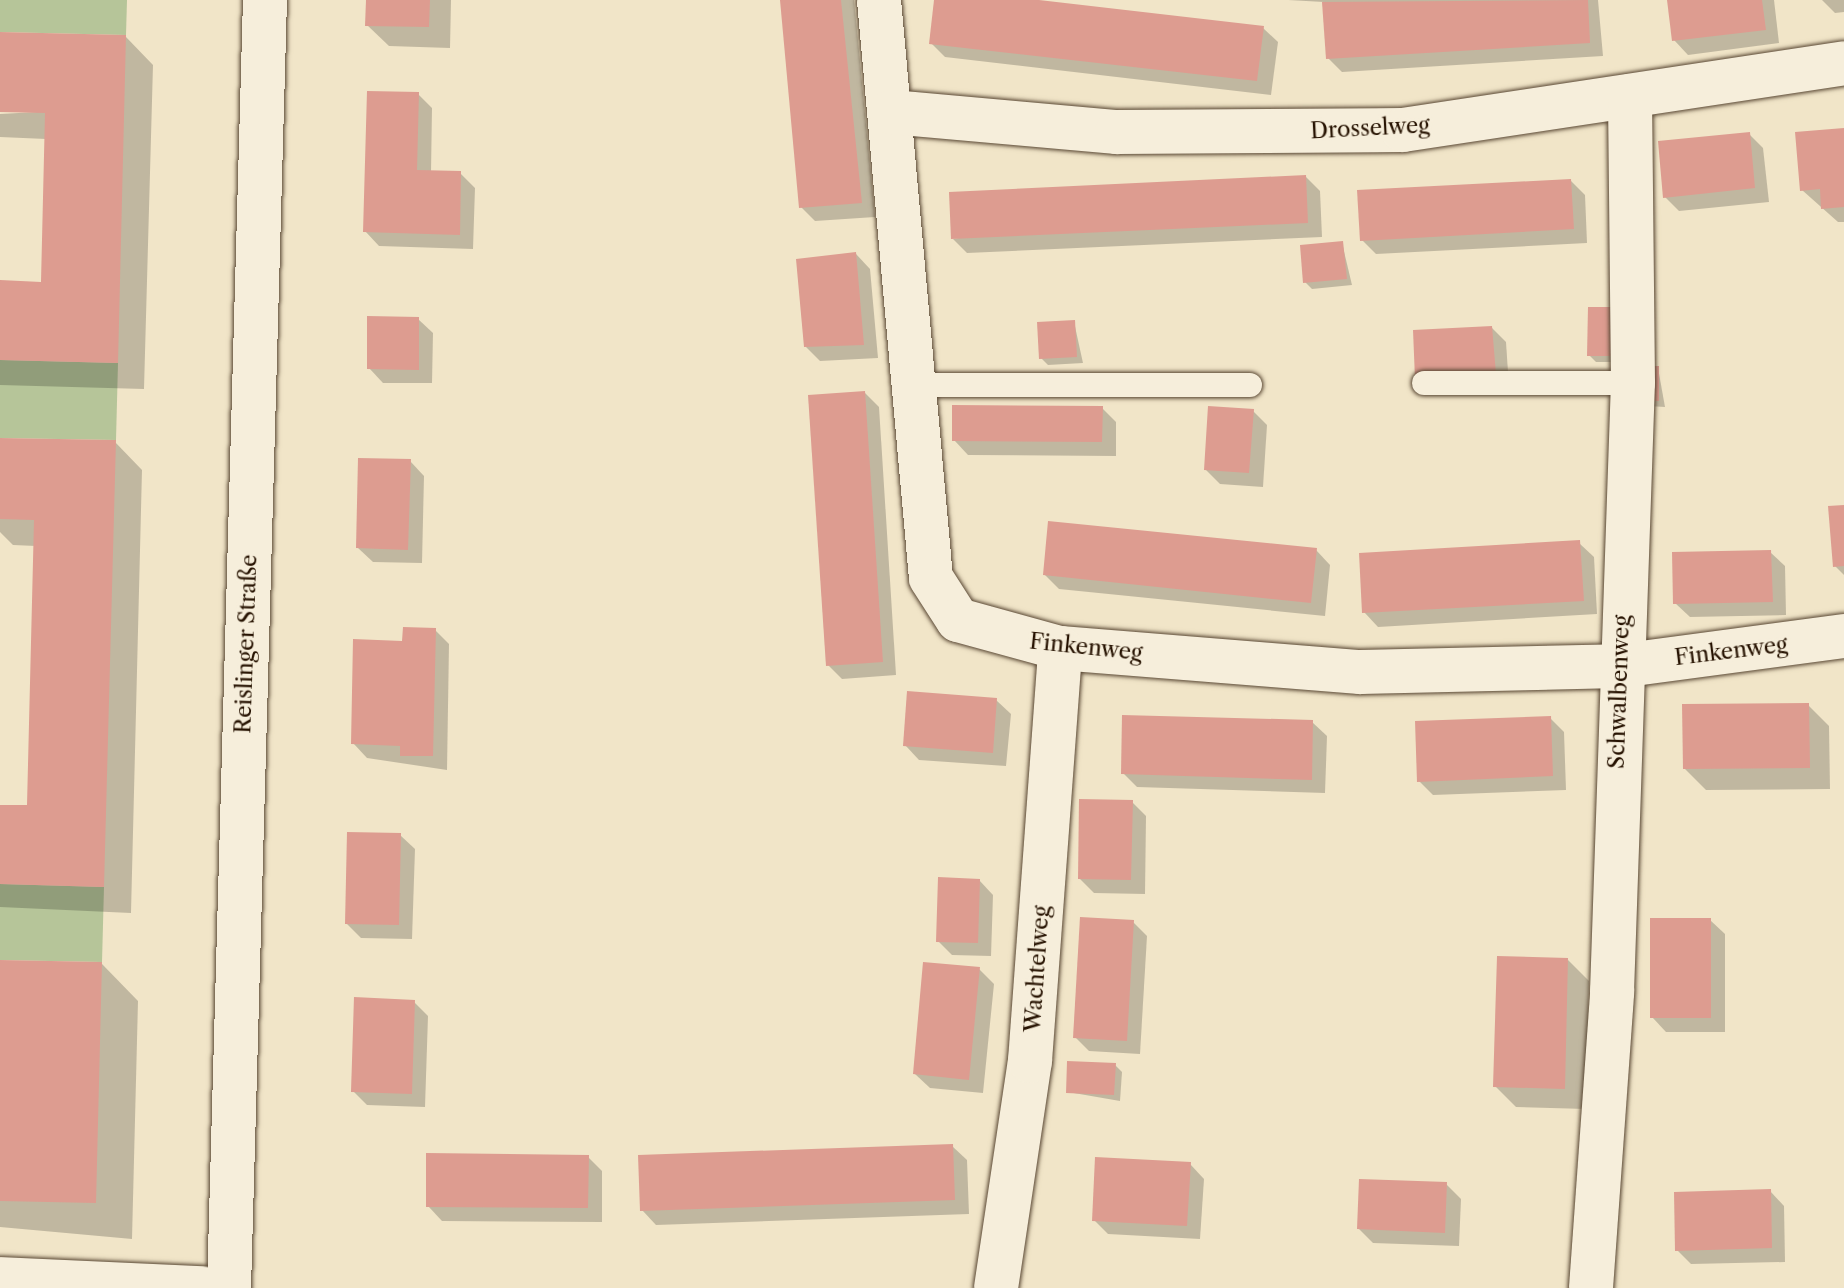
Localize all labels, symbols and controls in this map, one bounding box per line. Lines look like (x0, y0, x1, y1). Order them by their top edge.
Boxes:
street label: Drosselweg (1310, 112, 1430, 144)
street label: Reislinger Straße (230, 554, 262, 734)
street label: Schwalbenweg (1603, 615, 1635, 769)
street label: Finkenweg (1028, 628, 1144, 666)
street label: Finkenweg (1673, 631, 1789, 671)
street label: Wachtelweg (1019, 905, 1055, 1033)

